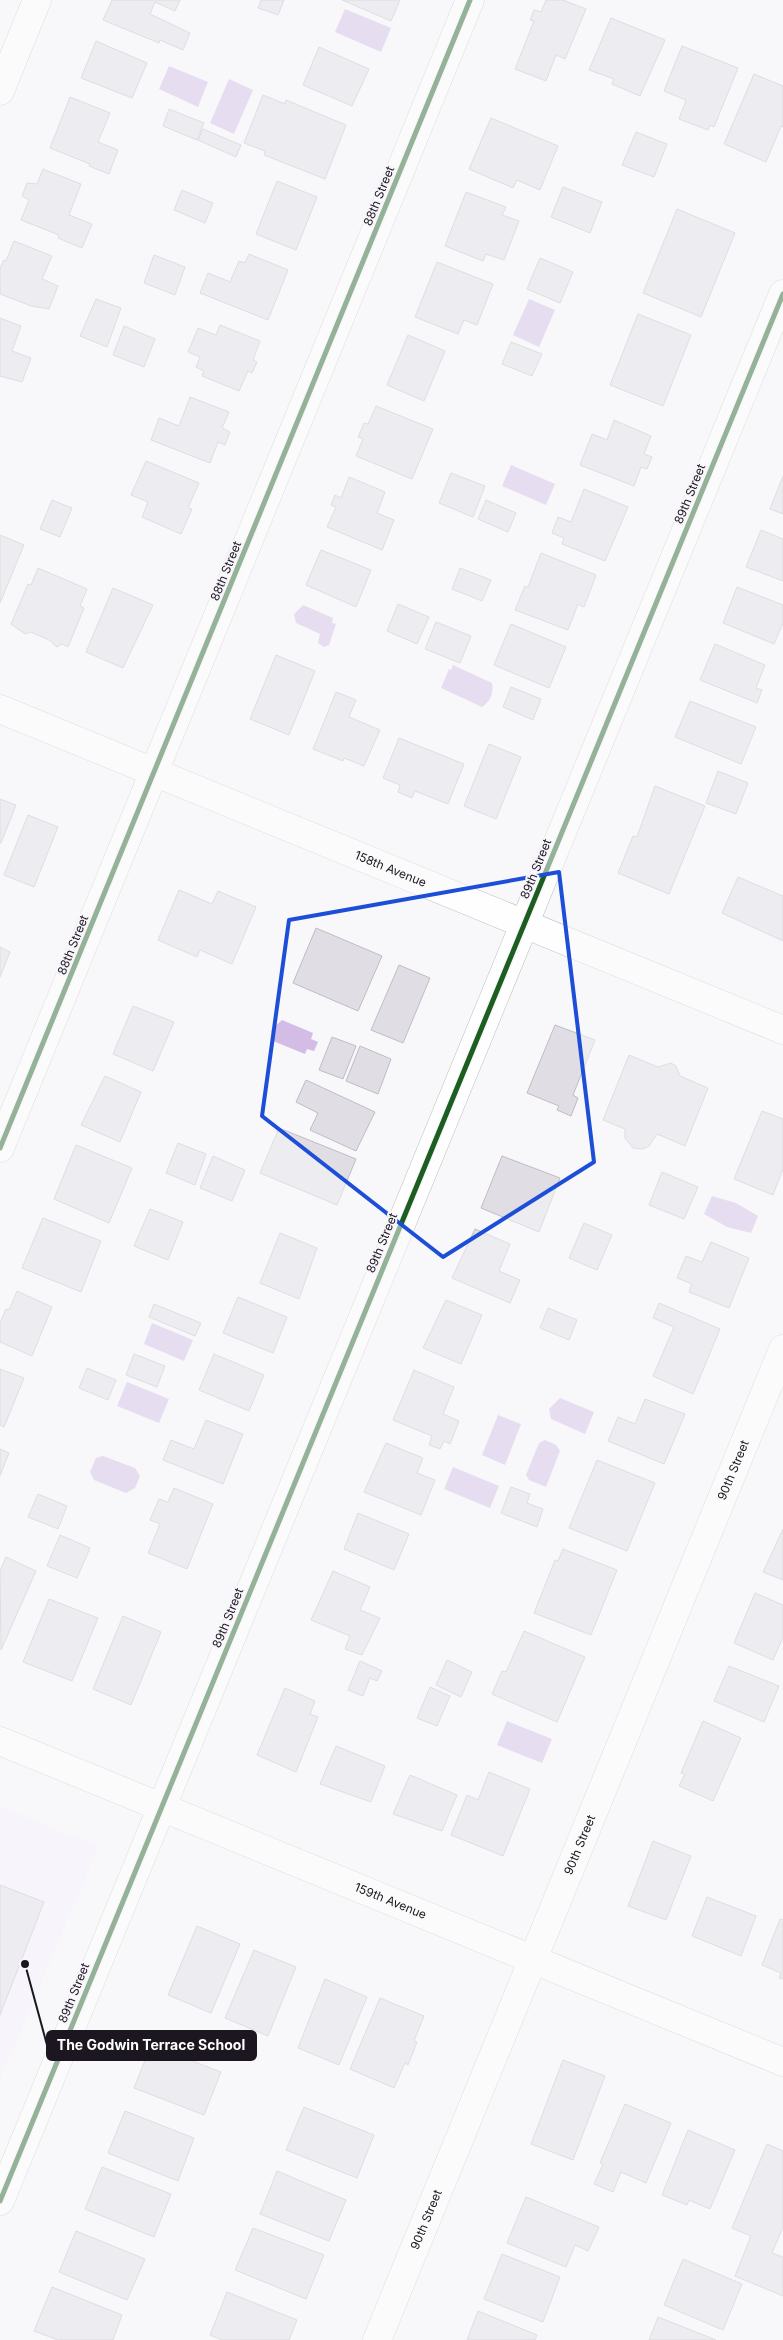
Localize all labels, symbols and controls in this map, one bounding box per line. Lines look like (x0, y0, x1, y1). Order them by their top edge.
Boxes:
street label: 88th Street (360, 164, 397, 228)
street label: 89th Street (671, 462, 708, 526)
street label: 88th Street (207, 539, 244, 603)
street label: 89th Street (517, 837, 554, 901)
street label: 158th Avenue (353, 847, 429, 890)
street label: 88th Street (54, 913, 91, 977)
street label: 89th Street (363, 1211, 400, 1275)
street label: 90th Street (714, 1438, 752, 1502)
street label: 89th Street (209, 1586, 246, 1650)
street label: 90th Street (560, 1812, 598, 1877)
street label: 159th Avenue (352, 1879, 429, 1922)
street label: 89th Street (55, 1961, 92, 2025)
callout: The Godwin Terrace School (47, 2031, 256, 2060)
text: The Godwin Terrace School (57, 2036, 245, 2053)
street label: 90th Street (407, 2187, 445, 2252)

